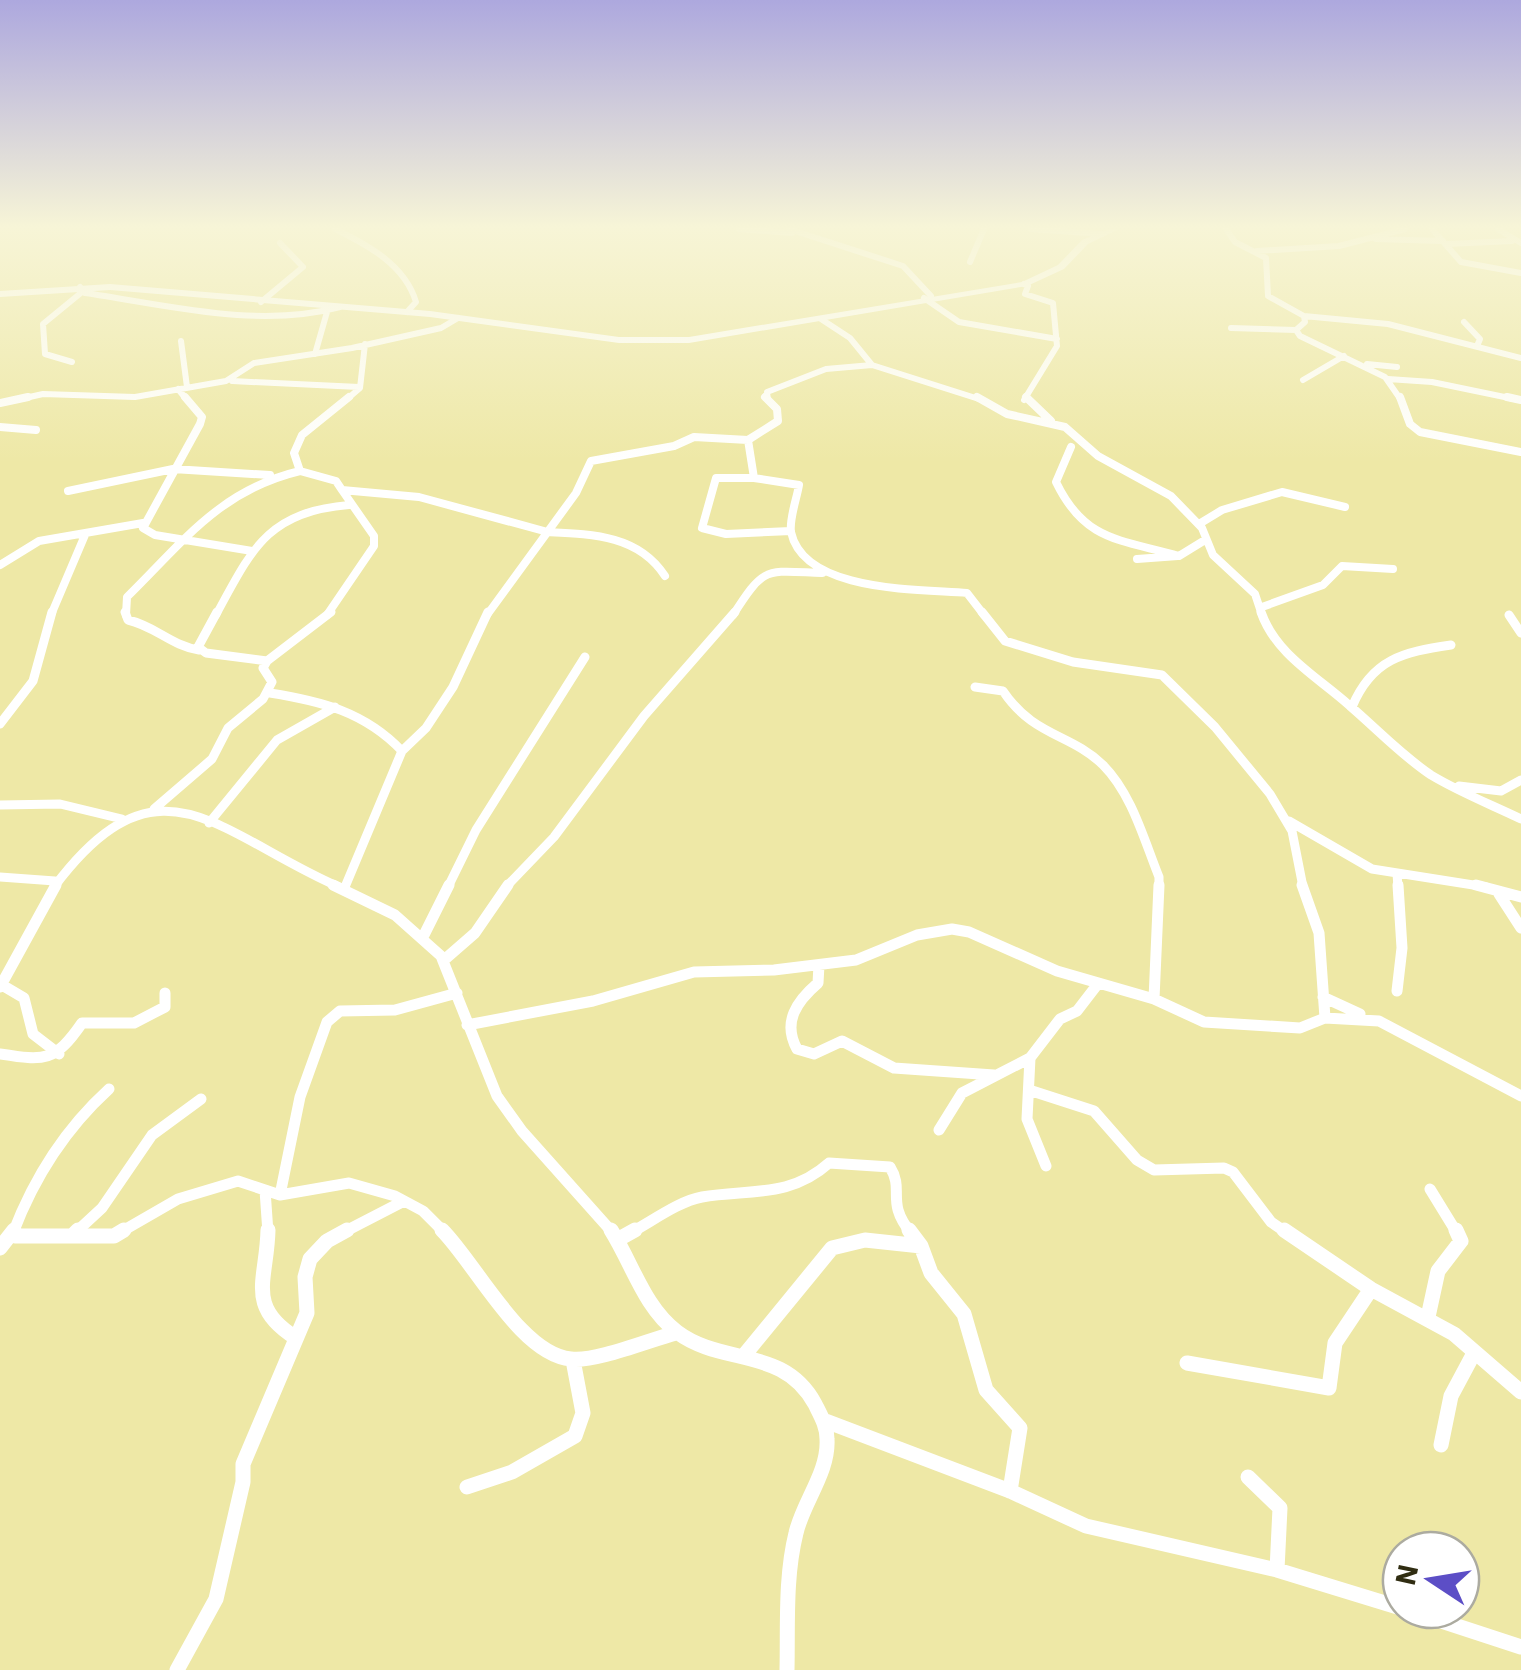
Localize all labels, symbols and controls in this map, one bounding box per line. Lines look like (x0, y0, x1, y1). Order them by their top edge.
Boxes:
north arrow (1381, 1530, 1481, 1630)
text: N (1386, 1561, 1426, 1588)

